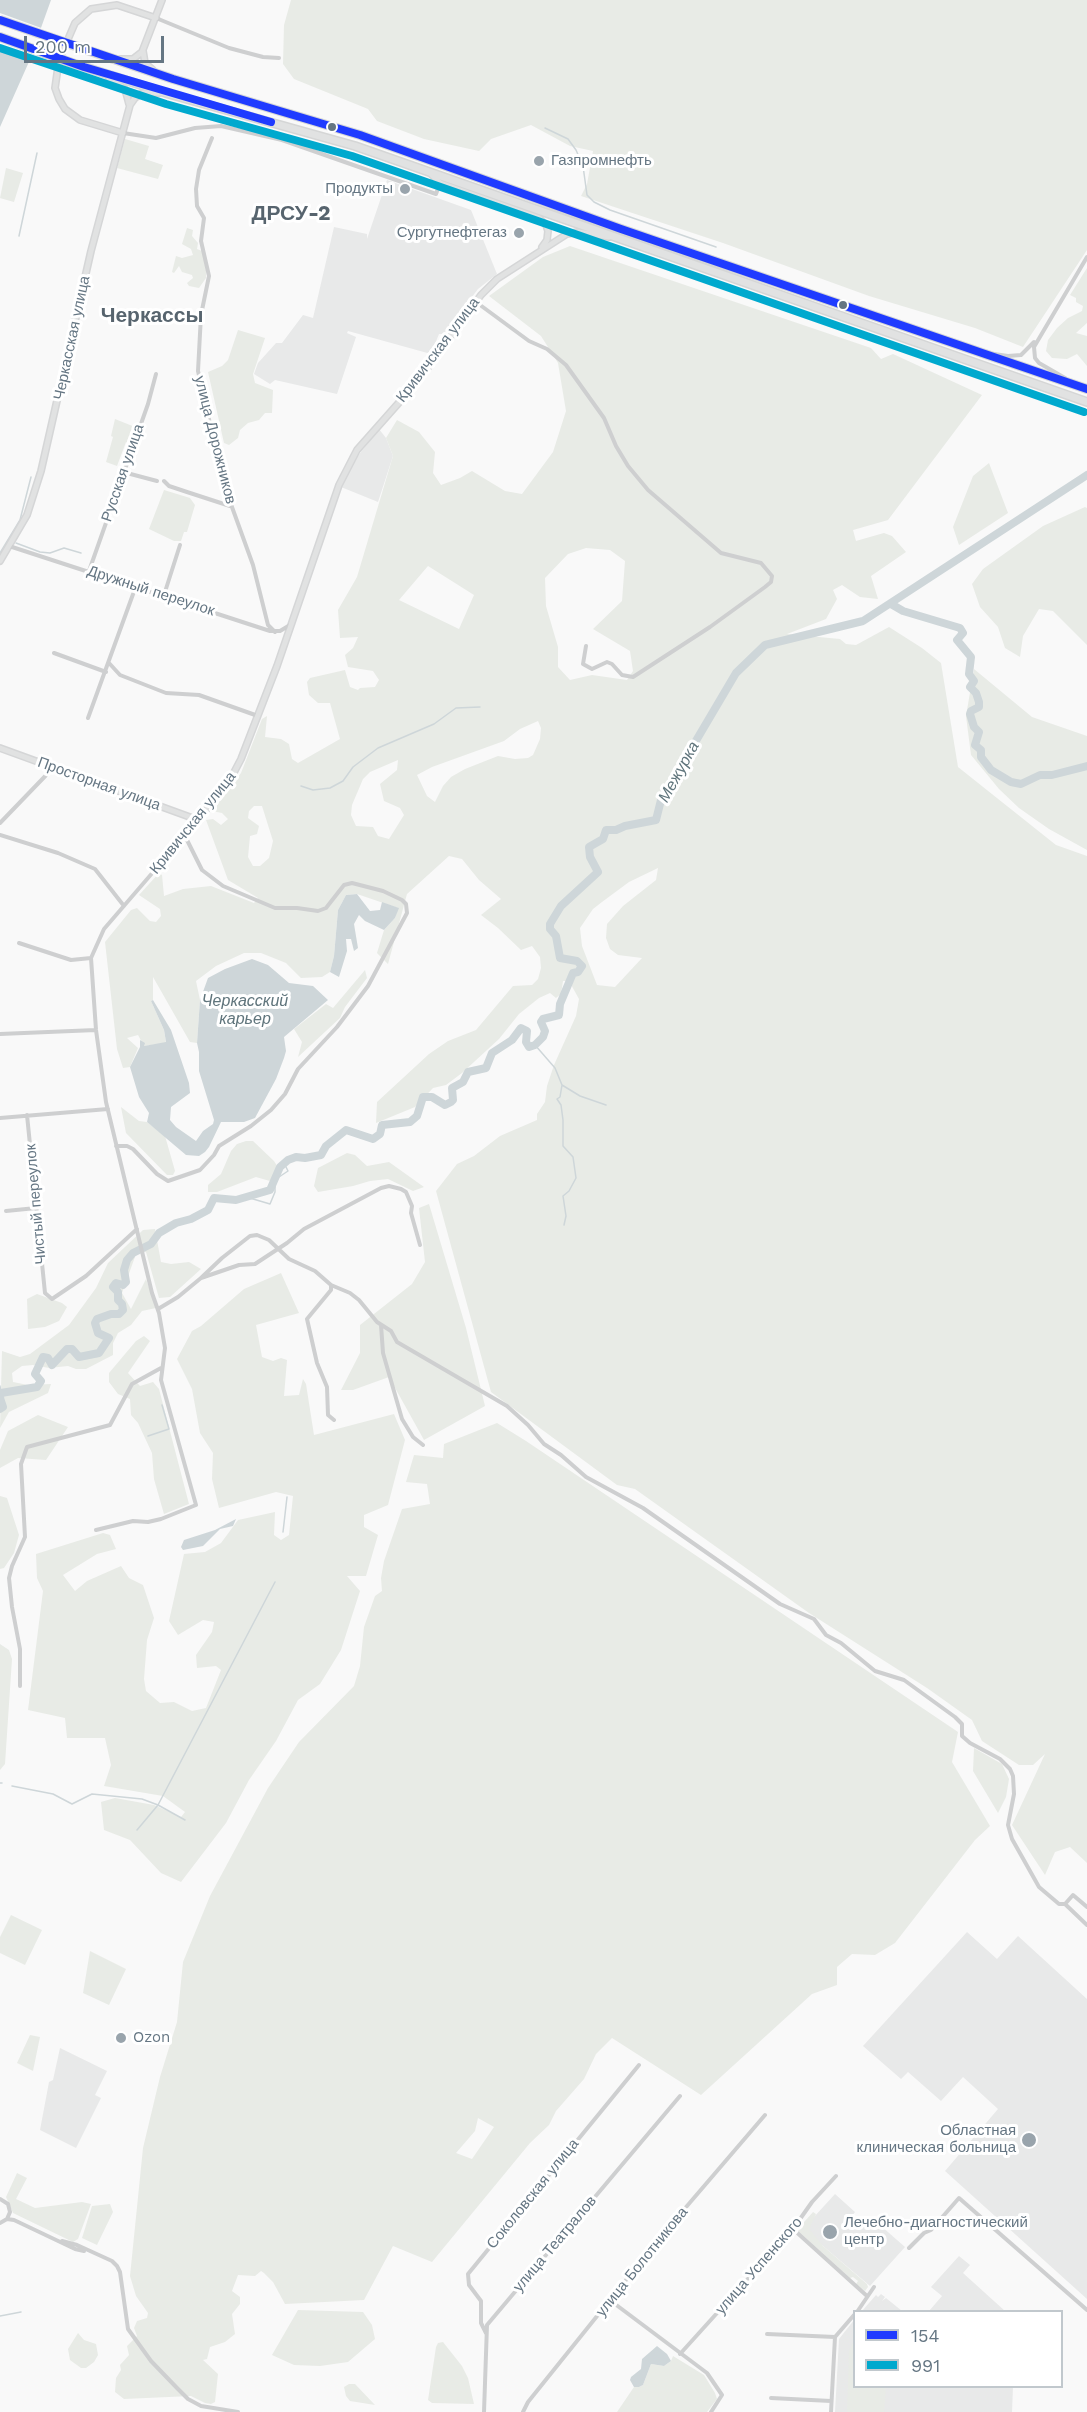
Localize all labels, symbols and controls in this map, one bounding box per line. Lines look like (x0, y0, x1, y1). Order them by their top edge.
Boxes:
scale bar (27, 24, 166, 62)
text: 200 m (35, 36, 91, 57)
unlabelled marker (326, 121, 338, 133)
place label: Газпромнефть (551, 152, 652, 170)
marker: Газпромнефть (532, 154, 546, 168)
place label: Продукты (325, 180, 393, 198)
marker: Продукты (398, 182, 412, 196)
district label: ДРСУ-2 (251, 201, 331, 227)
place label: Сургутнефтегаз (397, 224, 507, 242)
marker: Сургутнефтегаз (512, 226, 526, 240)
street label: Черкасская улица (50, 274, 94, 402)
street label: Кривичская улица (393, 294, 483, 406)
unlabelled marker (837, 299, 849, 311)
district label: Черкассы (101, 303, 203, 329)
street label: улица Дорожников (190, 374, 240, 506)
street label: Русская улица (98, 422, 148, 524)
street label: Дружный переулок (85, 562, 217, 620)
water label: Межурка (654, 738, 704, 806)
street label: Просторная улица (35, 753, 163, 815)
street label: Кривичская улица (146, 768, 240, 878)
water label: Черкасский карьер (202, 991, 288, 1029)
street label: Чистый переулок (22, 1143, 50, 1265)
place label: Ozon (133, 2029, 170, 2047)
marker: Ozon (114, 2031, 128, 2045)
place label: Областная клиническая больница (857, 2122, 1016, 2157)
marker: Областная клиническая больница (1020, 2131, 1038, 2149)
street label: Соколовская улица (483, 2135, 583, 2253)
street label: улица Театралов (510, 2192, 600, 2296)
street label: улица Болотникова (592, 2204, 692, 2320)
street label: улица Успенского (712, 2214, 806, 2318)
place label: Лечебно-диагностический центр (844, 2214, 1028, 2249)
marker: Лечебно-диагностический центр (821, 2223, 839, 2241)
legend (853, 2310, 1063, 2388)
text: 154 (911, 2325, 940, 2346)
text: 991 (911, 2355, 940, 2376)

